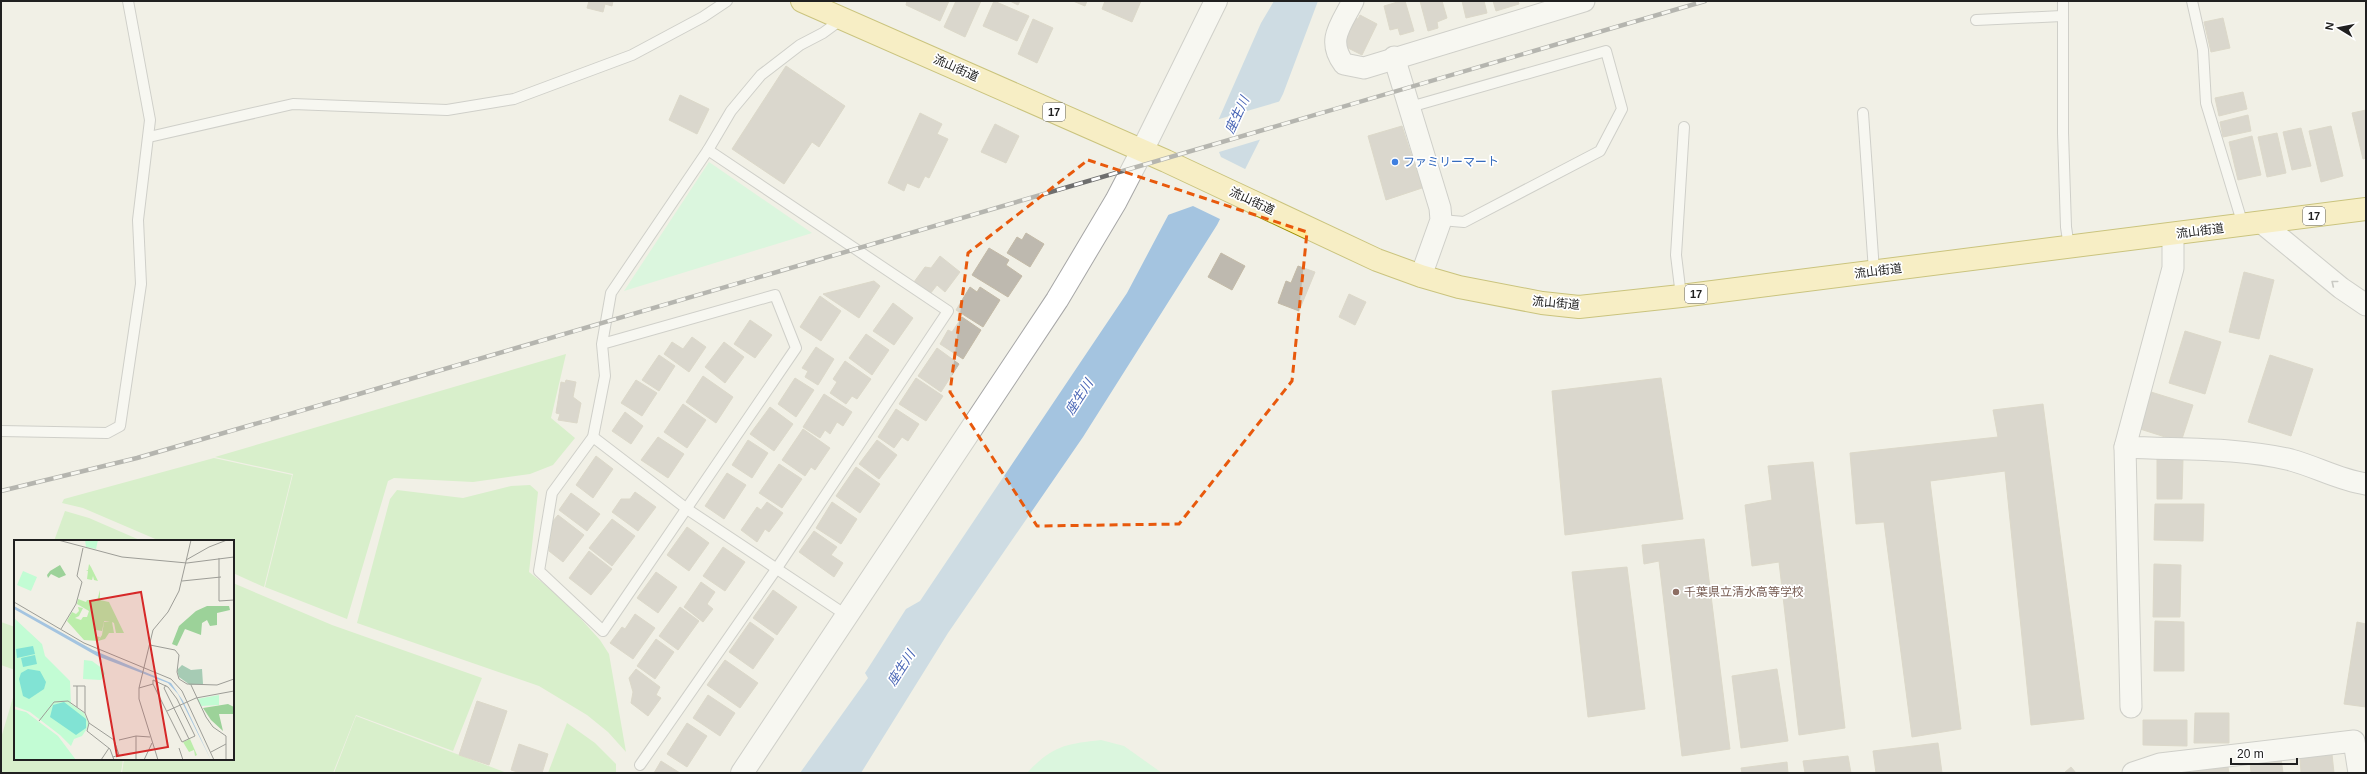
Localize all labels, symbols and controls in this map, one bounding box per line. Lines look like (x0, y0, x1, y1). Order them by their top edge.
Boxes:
north arrow (2319, 8, 2359, 48)
text: N (2323, 21, 2336, 31)
street label: 流山街道 (931, 52, 981, 84)
water label: 座生川 (1222, 92, 1253, 136)
road number: 17 (1043, 103, 1065, 121)
place label: ファミリーマート (1403, 155, 1499, 169)
marker: ファミリーマート (1390, 157, 1400, 167)
street label: 流山街道 (1227, 185, 1277, 217)
road number: 17 (2303, 207, 2325, 225)
street label: 流山街道 (2175, 221, 2225, 241)
street label: 流山街道 (1853, 261, 1903, 281)
one-way arrow (2332, 280, 2339, 287)
road number: 17 (1685, 285, 1707, 303)
street label: 流山街道 (1531, 294, 1581, 312)
water label: 座生川 (1062, 375, 1097, 417)
inset map (14, 540, 234, 760)
place label: 千葉県立清水高等学校 (1684, 585, 1804, 599)
marker: 千葉県立清水高等学校 (1671, 587, 1681, 597)
water label: 座生川 (884, 646, 919, 688)
scale bar (2231, 740, 2297, 766)
text: 20 m (2237, 747, 2264, 761)

